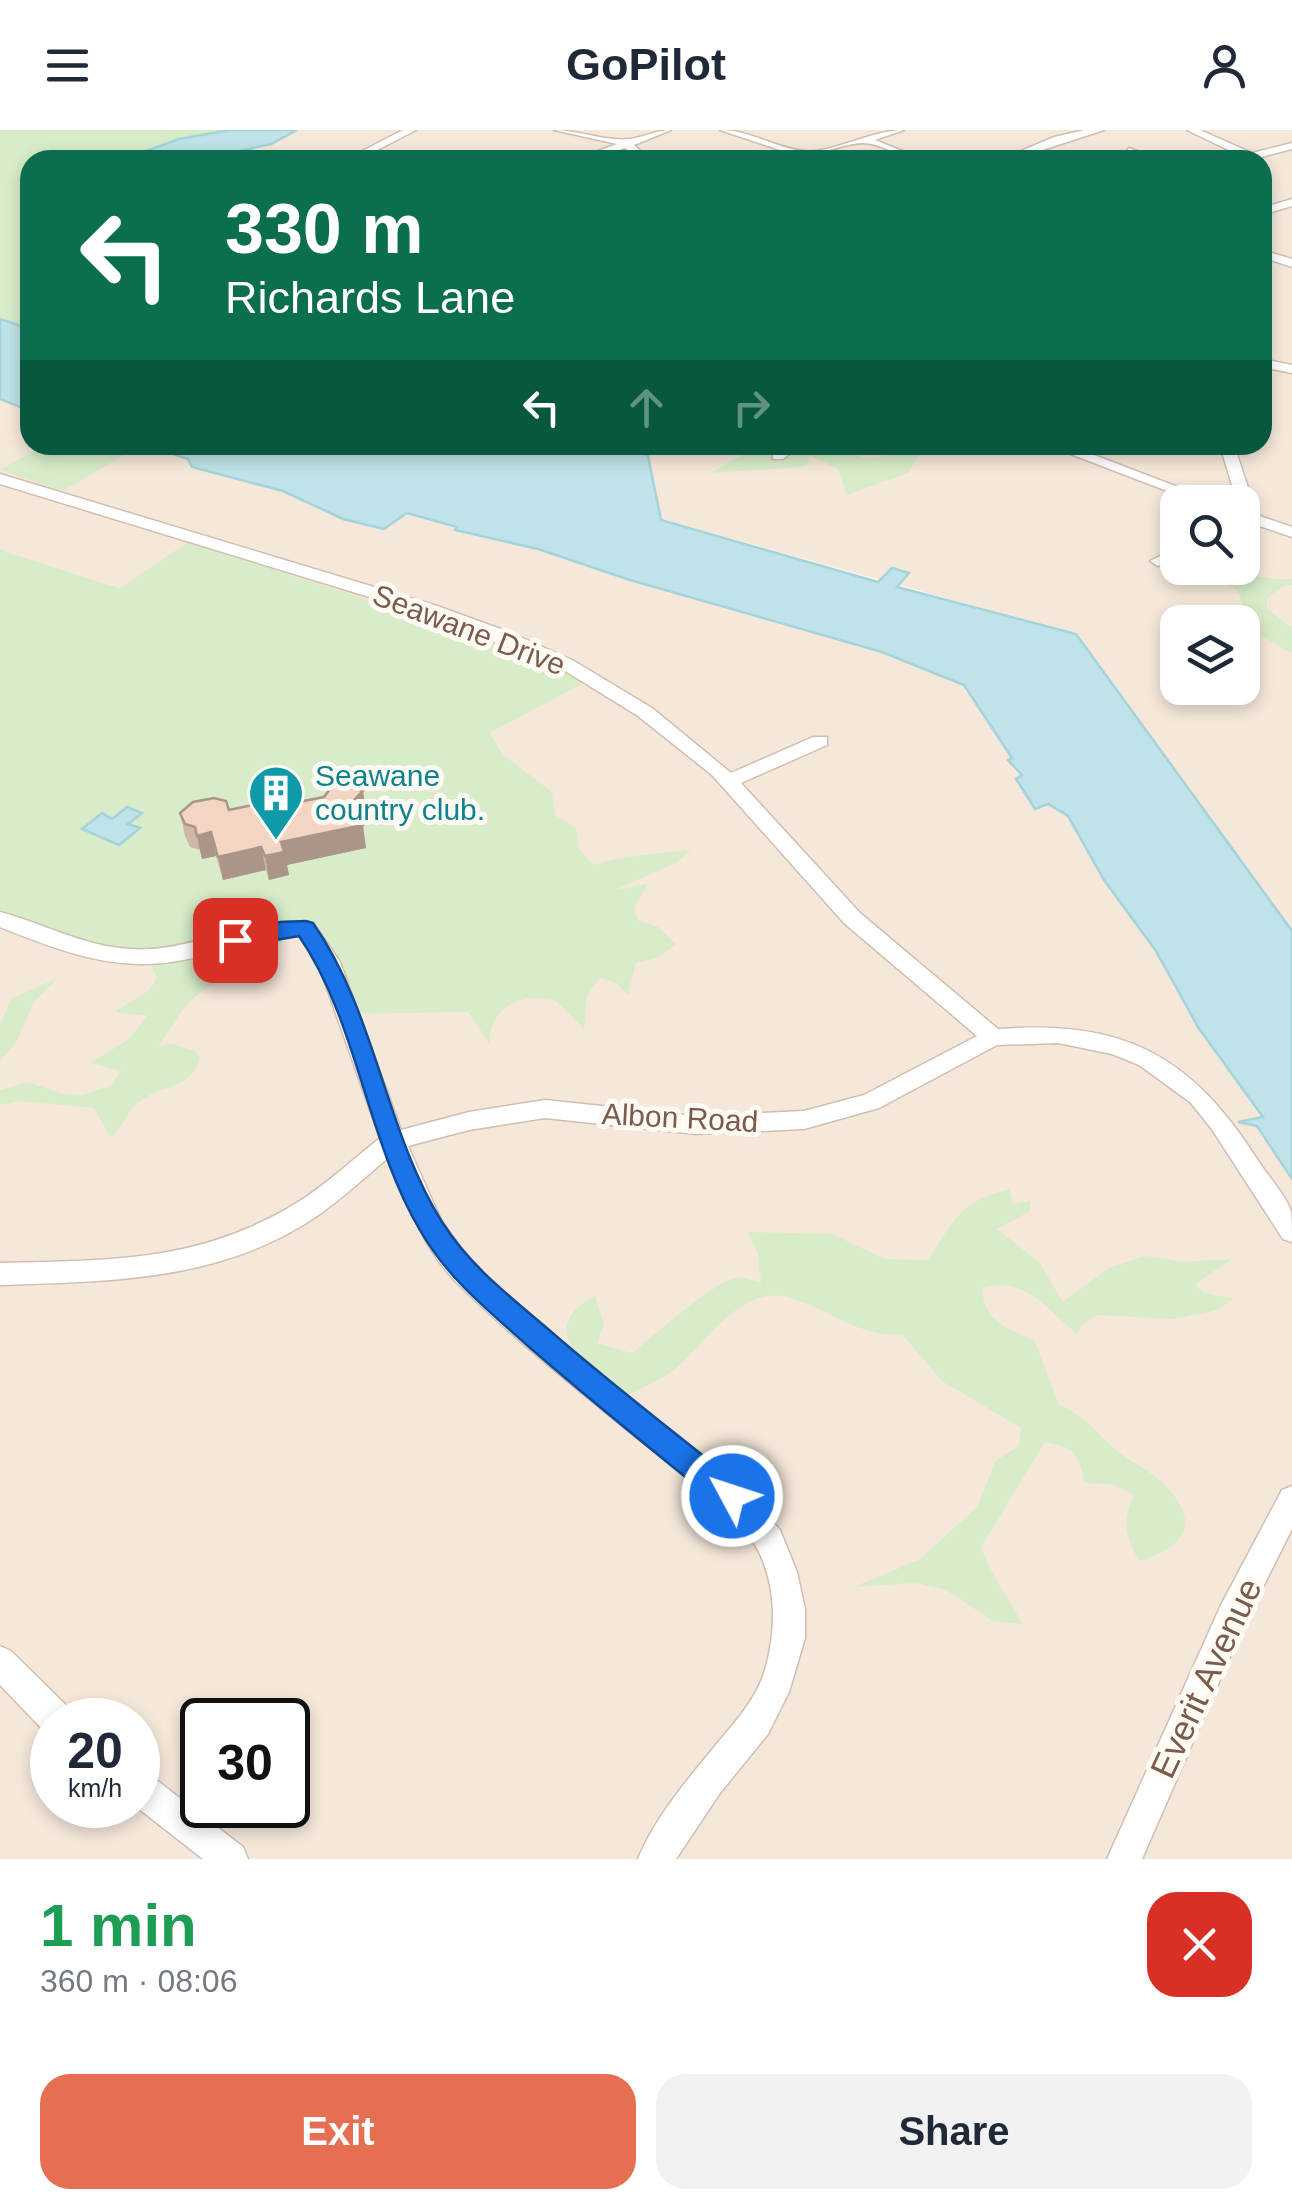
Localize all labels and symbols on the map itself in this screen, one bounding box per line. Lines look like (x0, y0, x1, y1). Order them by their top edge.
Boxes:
street label: Seawane Drive (368, 578, 570, 681)
place label: Seawane country club. (315, 759, 485, 826)
building icon: Seawane country club. (246, 763, 306, 842)
pin (193, 898, 278, 983)
street label: Albon Road (601, 1097, 759, 1138)
position arrow (680, 1444, 784, 1548)
street label: Everit Avenue (1142, 1572, 1269, 1784)
speed limit sign: 30 (180, 1698, 310, 1828)

